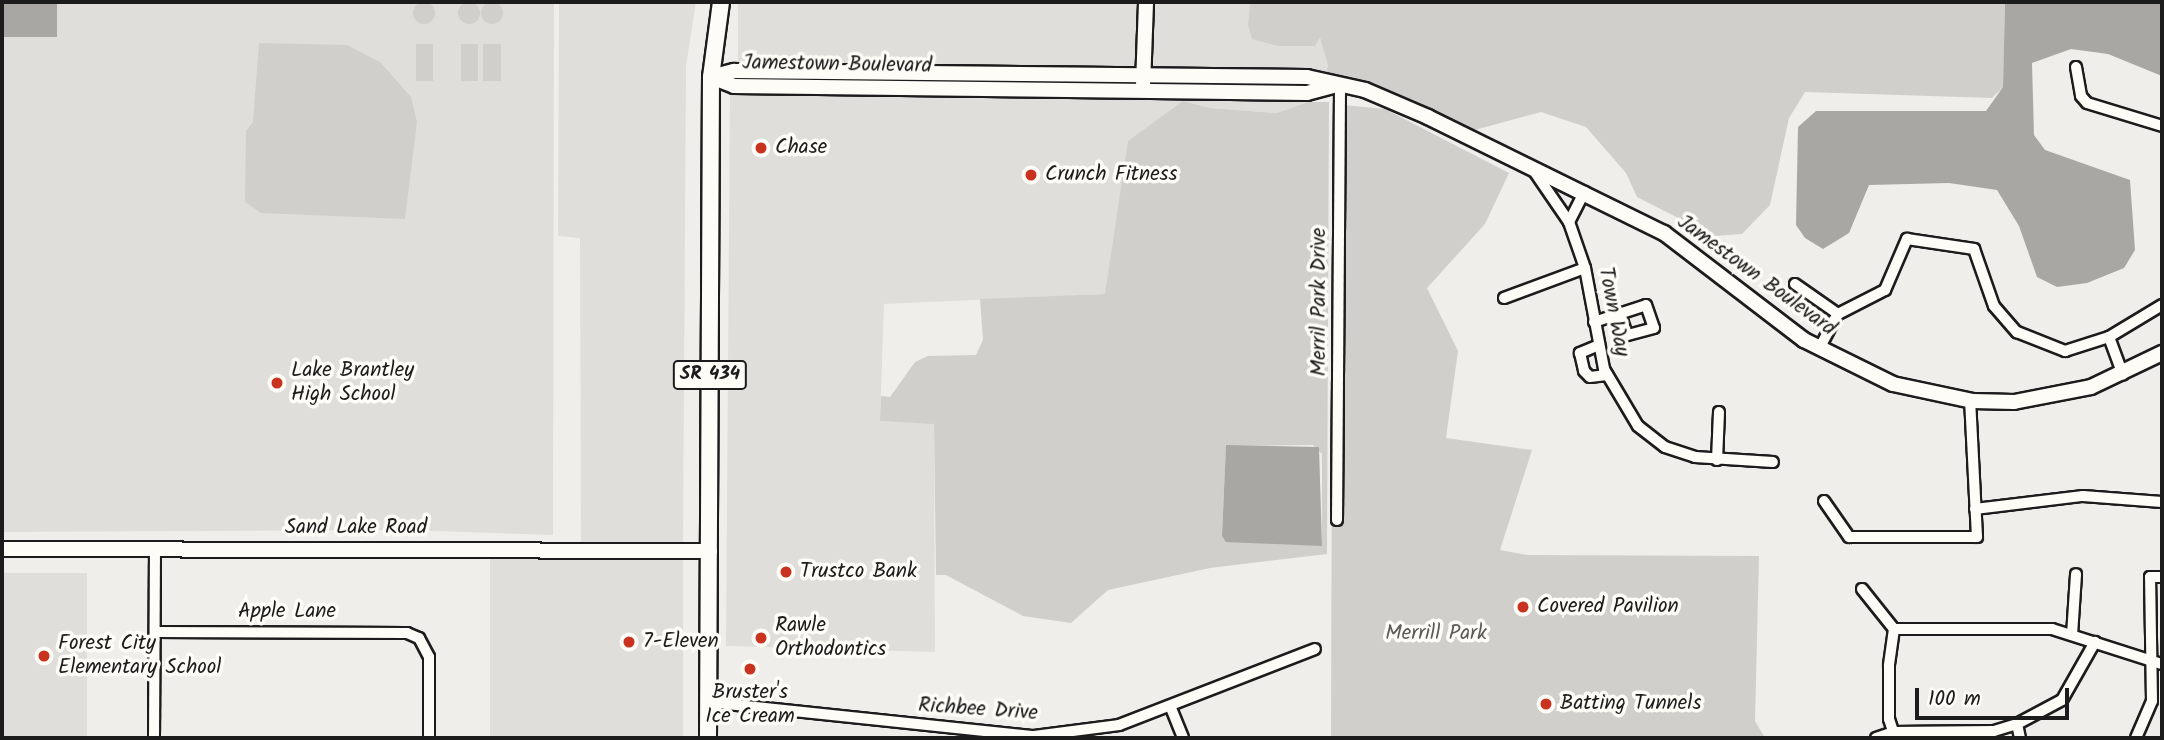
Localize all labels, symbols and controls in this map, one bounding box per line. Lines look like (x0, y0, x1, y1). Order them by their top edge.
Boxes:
street label: Jamestown Boulevard (742, 51, 932, 79)
place label: Chase (775, 135, 827, 161)
marker: Chase (753, 140, 769, 156)
place label: Crunch Fitness (1045, 162, 1177, 188)
marker: Crunch Fitness (1023, 167, 1039, 183)
street label: Jamestown Boulevard (1672, 210, 1840, 342)
street label: Merril Park Drive (1307, 228, 1333, 376)
street label: Town Way (1592, 265, 1634, 359)
place label: Lake Brantley High School (291, 358, 414, 408)
road number: SR 434 (672, 360, 748, 390)
marker: Lake Brantley High School (269, 375, 285, 391)
street label: Sand Lake Road (285, 515, 427, 541)
place label: Trustco Bank (800, 559, 917, 585)
marker: Trustco Bank (778, 564, 794, 580)
place label: Covered Pavilion (1537, 594, 1679, 620)
street label: Apple Lane (238, 599, 336, 625)
marker: Covered Pavilion (1515, 599, 1531, 615)
place label: Rawle Orthodontics (775, 613, 886, 663)
park label: Merrill Park (1385, 621, 1487, 647)
place label: 7-Eleven (643, 629, 719, 655)
marker: Rawle Orthodontics (753, 630, 769, 646)
place label: Forest City Elementary School (58, 631, 221, 681)
marker: 7-Eleven (621, 634, 637, 650)
marker: Forest City Elementary School (36, 648, 52, 664)
marker: Bruster's Ice Cream (742, 661, 758, 677)
scale bar (1919, 674, 2073, 718)
place label: Bruster's Ice Cream (705, 680, 795, 730)
text: 100 m (1928, 683, 1981, 716)
place label: Batting Tunnels (1560, 691, 1701, 717)
street label: Richbee Drive (917, 693, 1039, 727)
marker: Batting Tunnels (1538, 696, 1554, 712)

